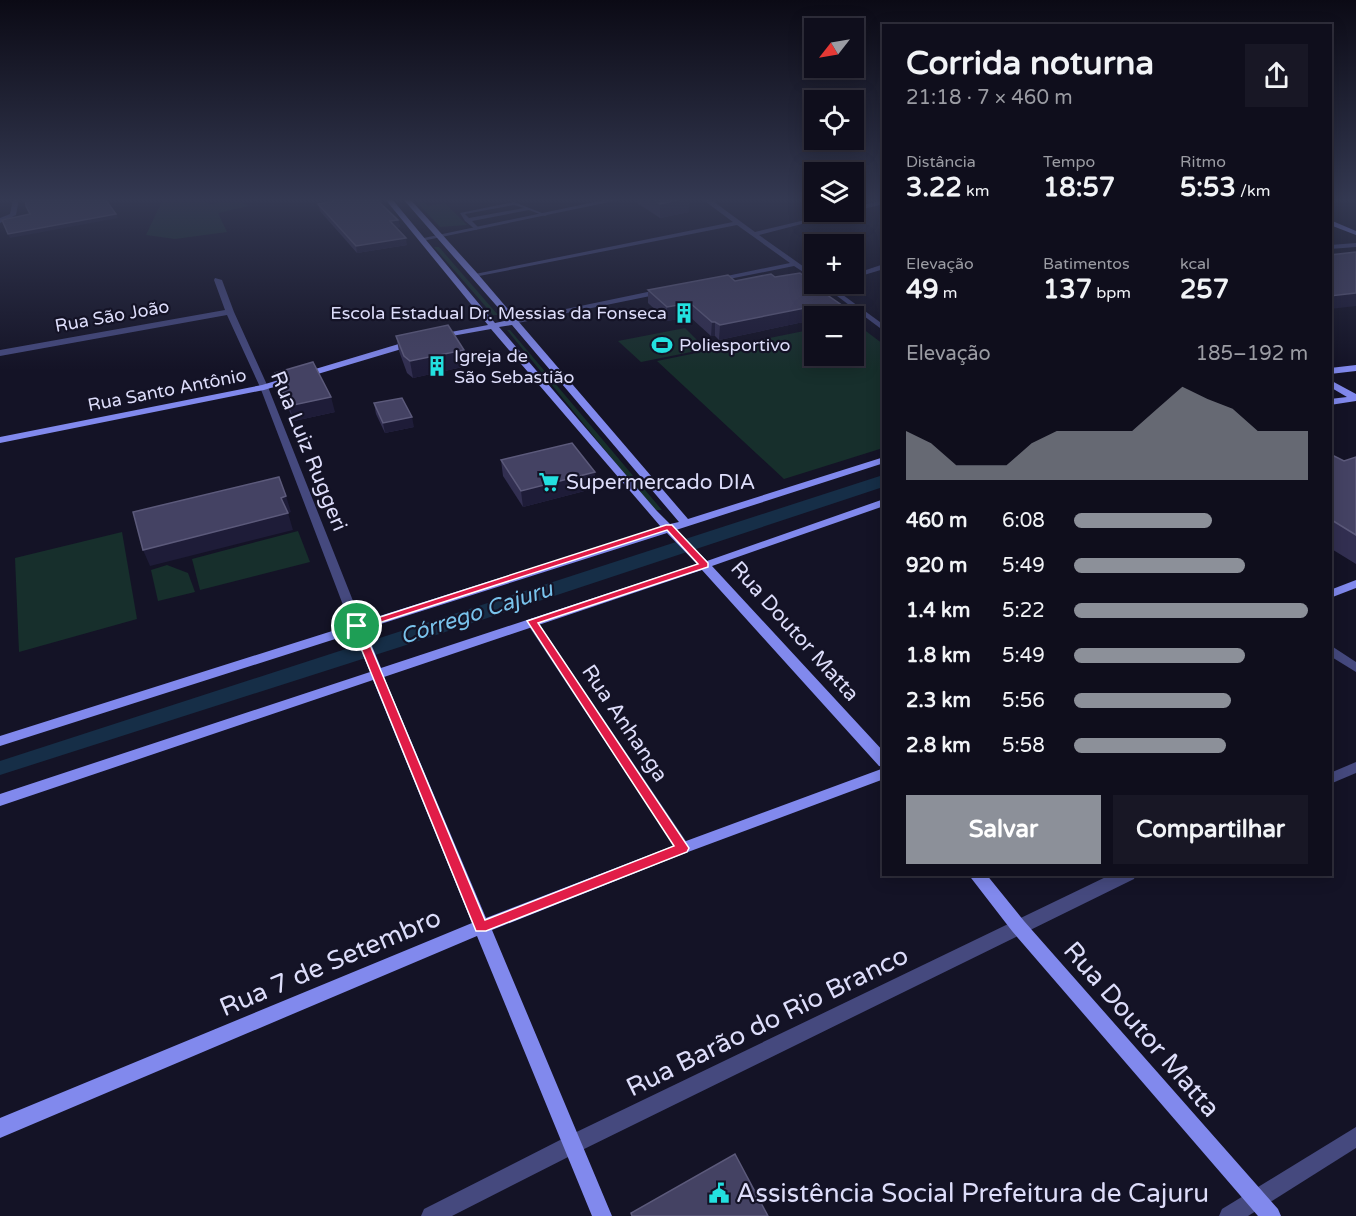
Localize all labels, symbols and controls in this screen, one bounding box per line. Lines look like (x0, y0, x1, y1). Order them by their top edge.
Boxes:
north arrow (804, 18, 864, 78)
map controls (804, 18, 864, 366)
text: Corrida noturna (906, 44, 1154, 83)
button: share (1245, 44, 1308, 107)
text: 21:18 · 7 × 460 m (906, 86, 1073, 110)
button: locate (804, 90, 864, 150)
text: Distância (906, 152, 976, 172)
text: Tempo (1043, 152, 1095, 172)
text: Ritmo (1180, 152, 1226, 172)
button: layers (804, 162, 864, 222)
text: 3.22 (906, 172, 962, 203)
text: 18:57 (1043, 172, 1115, 203)
text: 5:53 (1180, 172, 1236, 203)
text: km (962, 181, 989, 201)
text: /km (1236, 181, 1270, 201)
button: + (804, 234, 864, 294)
text: Elevação (906, 254, 974, 274)
text: Batimentos (1043, 254, 1130, 274)
text: kcal (1180, 254, 1210, 274)
text: 49 (906, 274, 939, 305)
text: 137 (1043, 274, 1092, 305)
text: 257 (1180, 274, 1229, 305)
text: m (939, 283, 958, 303)
text: bpm (1092, 283, 1131, 303)
street label: Rua São João (53, 295, 171, 337)
building icon: Escola Estadual Dr. Messias da Fonseca (672, 301, 696, 325)
place label: Escola Estadual Dr. Messias da Fonseca (330, 302, 667, 324)
button: − (804, 306, 864, 366)
sports icon: Poliesportivo (650, 333, 674, 357)
place label: Poliesportivo (679, 334, 791, 356)
text: Elevação (906, 342, 991, 366)
text: 185–192 m (1195, 342, 1308, 366)
place label: Igreja de São Sebastião (454, 345, 575, 388)
building icon: Igreja de São Sebastião (425, 354, 449, 378)
street label: Rua Santo Antônio (86, 364, 248, 416)
street label: Rua Luiz Ruggeri (265, 367, 352, 535)
supermarket icon: Supermercado DIA (537, 470, 561, 494)
place label: Supermercado DIA (566, 470, 756, 495)
text: 460 m (906, 509, 967, 533)
text: 6:08 (1002, 509, 1045, 533)
text: 920 m (906, 554, 967, 578)
text: 5:49 (1002, 554, 1045, 578)
street label: Rua Doutor Matta (725, 556, 864, 706)
water label: Córrego Cajuru (397, 576, 557, 650)
text: 1.4 km (906, 599, 970, 623)
text: 5:22 (1002, 599, 1045, 623)
pin (331, 600, 382, 651)
icon: arrive (340, 609, 373, 642)
text: 1.8 km (906, 644, 971, 668)
text: 5:49 (1002, 644, 1045, 668)
street label: Rua Anhanga (576, 660, 673, 787)
text: 2.3 km (906, 689, 971, 713)
text: 5:56 (1002, 689, 1045, 713)
text: 2.8 km (906, 734, 971, 758)
text: 5:58 (1002, 734, 1045, 758)
button: Salvar (906, 795, 1101, 864)
button: Compartilhar (1113, 795, 1308, 864)
street label: Rua 7 de Setembro (215, 902, 446, 1023)
street label: Rua Doutor Matta (1057, 935, 1226, 1123)
street label: Rua Barão do Rio Branco (621, 940, 913, 1103)
place label: Assistência Social Prefeitura de Cajuru (736, 1178, 1209, 1209)
public building icon: Assistência Social Prefeitura de Cajuru (707, 1181, 731, 1205)

